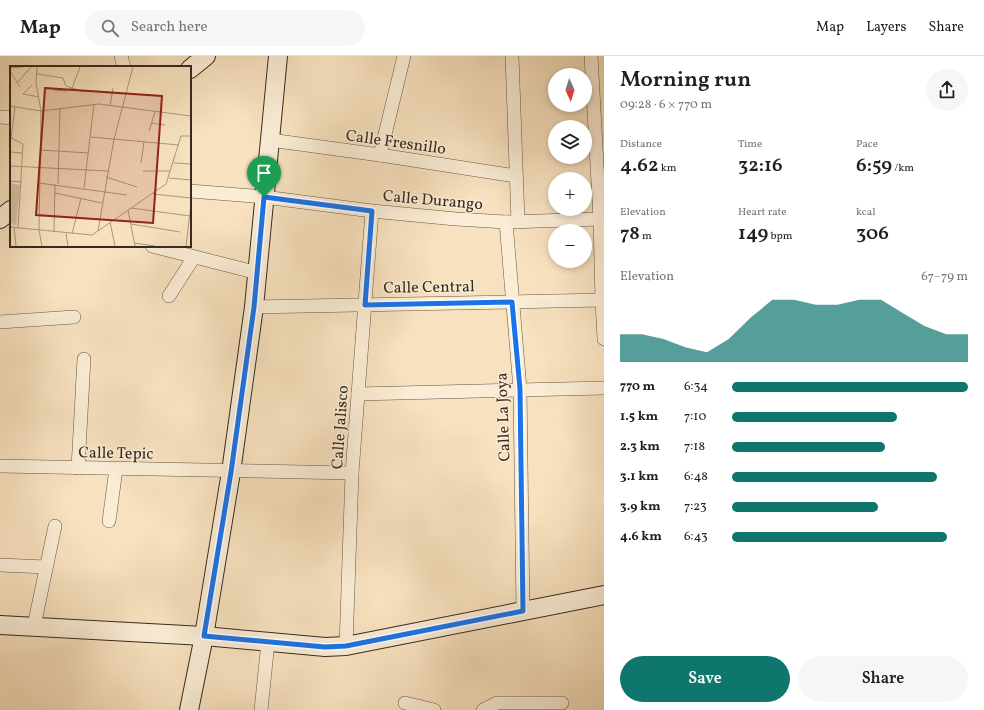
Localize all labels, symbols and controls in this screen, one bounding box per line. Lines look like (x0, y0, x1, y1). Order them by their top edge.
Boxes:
search box (85, 10, 365, 46)
text: Map (20, 15, 61, 41)
icon: search (99, 17, 121, 39)
text: Search here (131, 17, 208, 38)
text: Map (816, 18, 844, 37)
text: Layers (866, 18, 906, 37)
text: Share (928, 18, 964, 37)
text: Morning run (620, 65, 751, 96)
inset map (10, 66, 191, 247)
north arrow (548, 68, 592, 112)
map controls (548, 68, 592, 268)
button: share (926, 69, 968, 111)
text: 09:28 · 6 × 770 m (620, 96, 712, 114)
button: layers (548, 120, 592, 164)
street label: Calle Fresnillo (344, 125, 447, 161)
text: Distance (620, 137, 662, 152)
text: Time (738, 137, 762, 152)
text: Pace (856, 137, 878, 152)
text: 4.62 (620, 152, 659, 180)
text: 32:16 (738, 152, 783, 180)
text: 6:59 (856, 152, 892, 180)
pin (247, 156, 281, 197)
text: km (659, 161, 676, 176)
text: /km (892, 161, 914, 176)
icon: arrive (253, 162, 275, 184)
button: + (548, 172, 592, 216)
street label: Calle Durango (382, 186, 484, 216)
text: Elevation (620, 205, 666, 220)
text: Heart rate (738, 205, 787, 220)
text: kcal (856, 205, 876, 220)
text: 78 (620, 220, 640, 248)
text: 149 (738, 220, 768, 248)
text: 306 (856, 220, 889, 248)
button: − (548, 224, 592, 268)
text: m (640, 229, 652, 244)
text: bpm (768, 229, 793, 244)
text: Elevation (620, 268, 674, 286)
text: 67–79 m (921, 268, 968, 286)
street label: Calle Central (383, 276, 475, 300)
street label: Calle La Joya (491, 372, 517, 462)
text: 770 m (620, 378, 655, 396)
text: 6:34 (684, 378, 708, 396)
street label: Calle Jalisco (327, 384, 355, 470)
text: 1.5 km (620, 408, 658, 426)
text: 7:10 (684, 408, 706, 426)
text: 2.3 km (620, 438, 660, 456)
text: 7:18 (684, 438, 705, 456)
street label: Calle Tepic (78, 442, 154, 466)
text: 3.1 km (620, 468, 659, 486)
text: 6:48 (684, 468, 708, 486)
text: 3.9 km (620, 498, 661, 516)
text: 7:23 (684, 498, 707, 516)
text: 4.6 km (620, 528, 662, 546)
text: 6:43 (684, 528, 708, 546)
button: Save (620, 656, 790, 702)
button: Share (798, 656, 968, 702)

